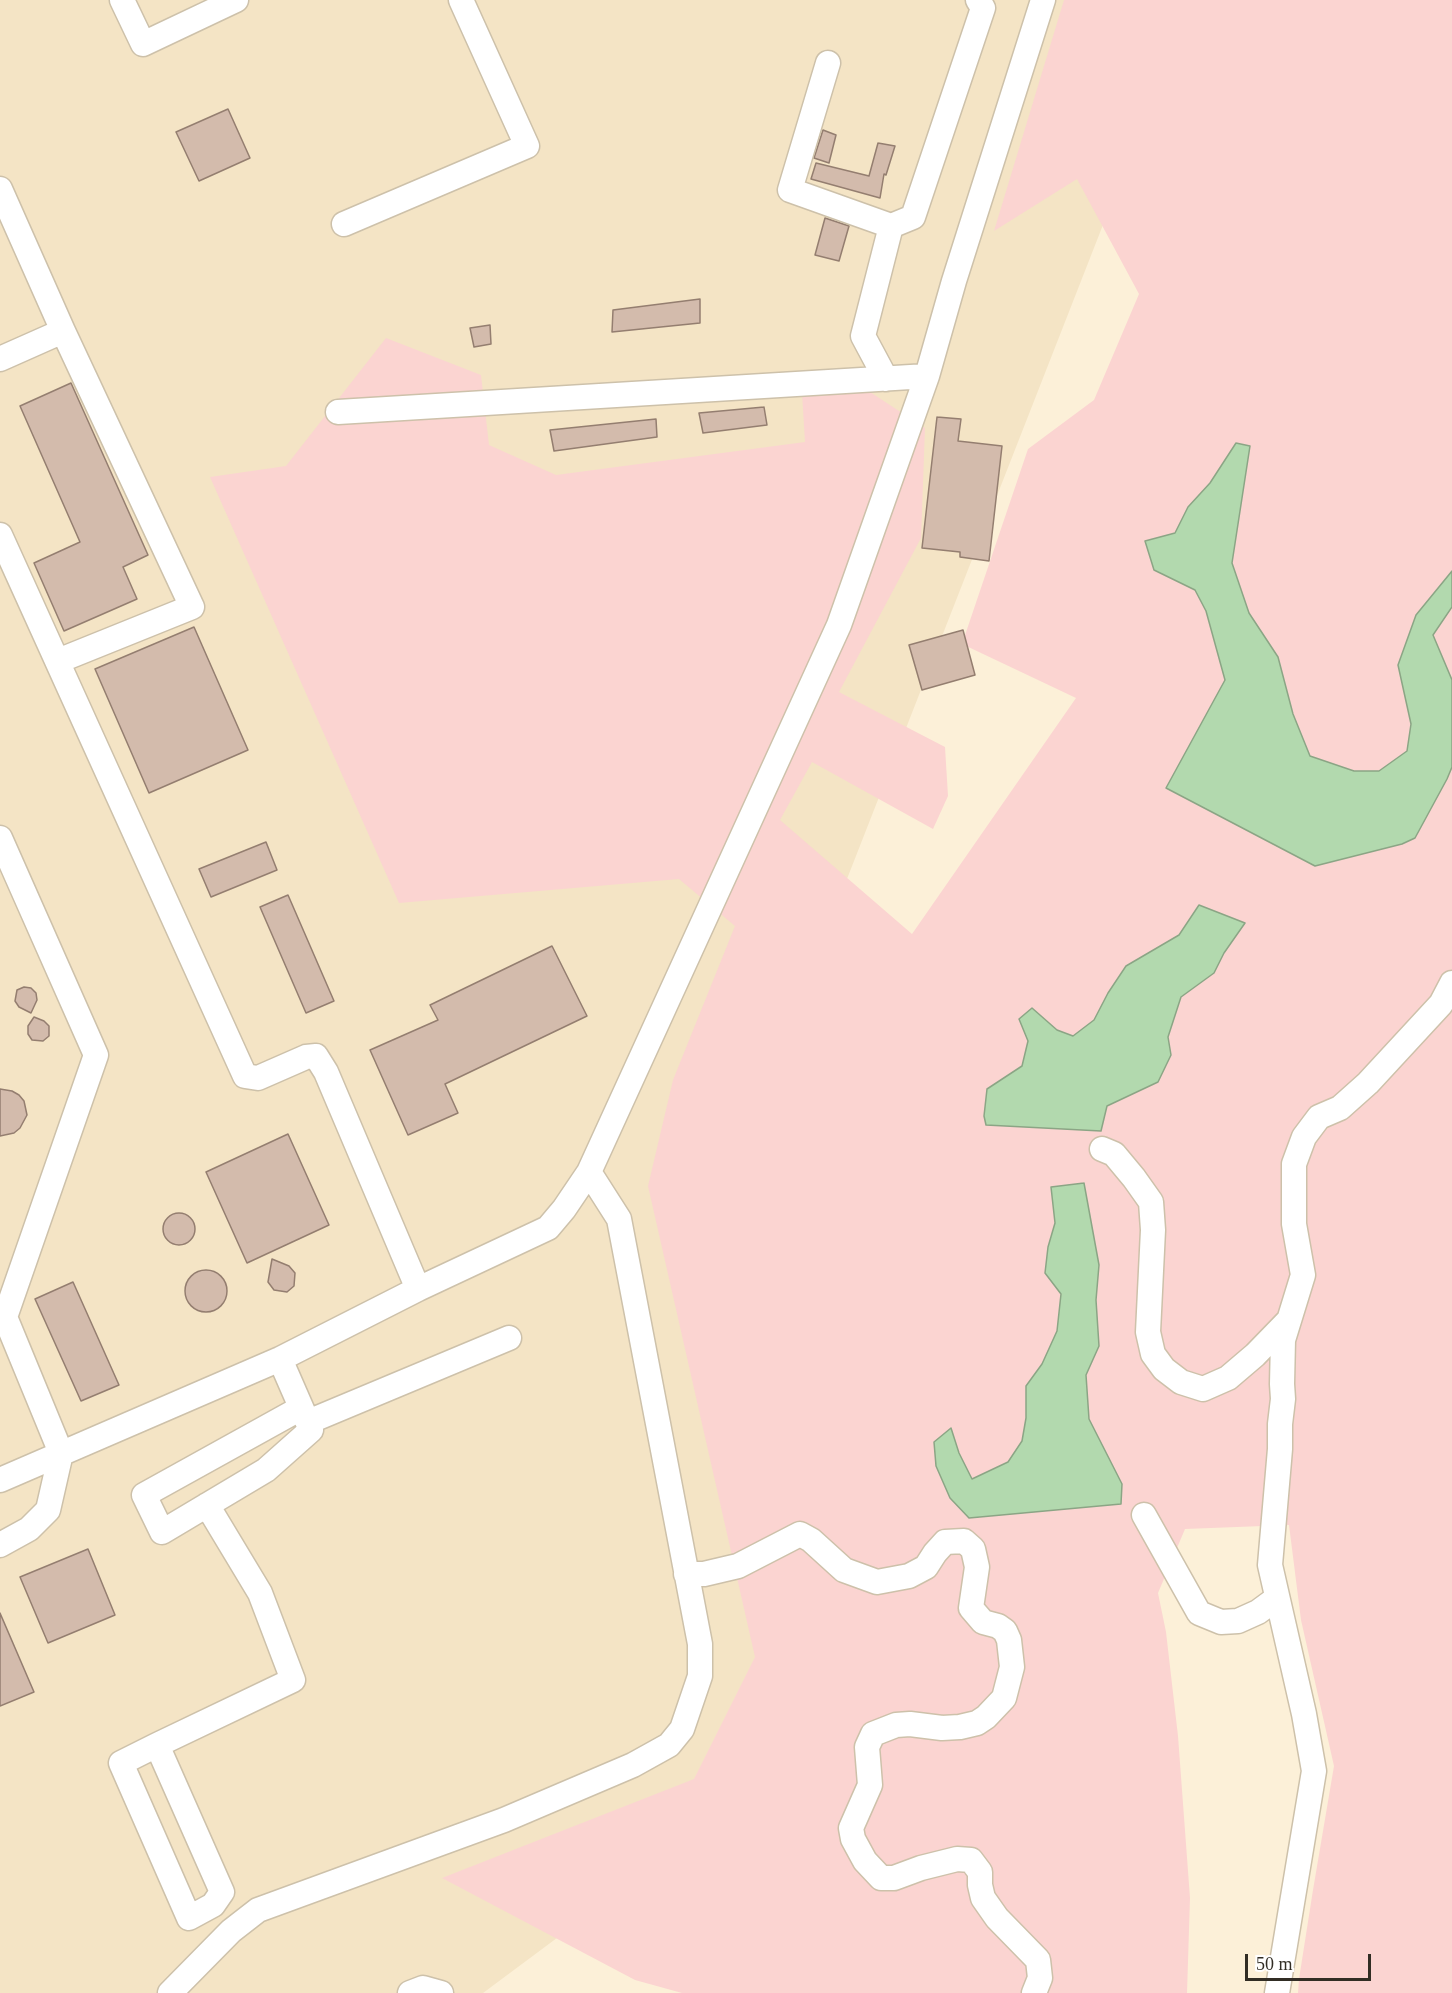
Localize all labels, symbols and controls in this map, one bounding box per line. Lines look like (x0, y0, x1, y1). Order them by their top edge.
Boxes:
scale bar (1248, 1942, 1374, 1980)
text: 50 m (1256, 1954, 1293, 1974)

